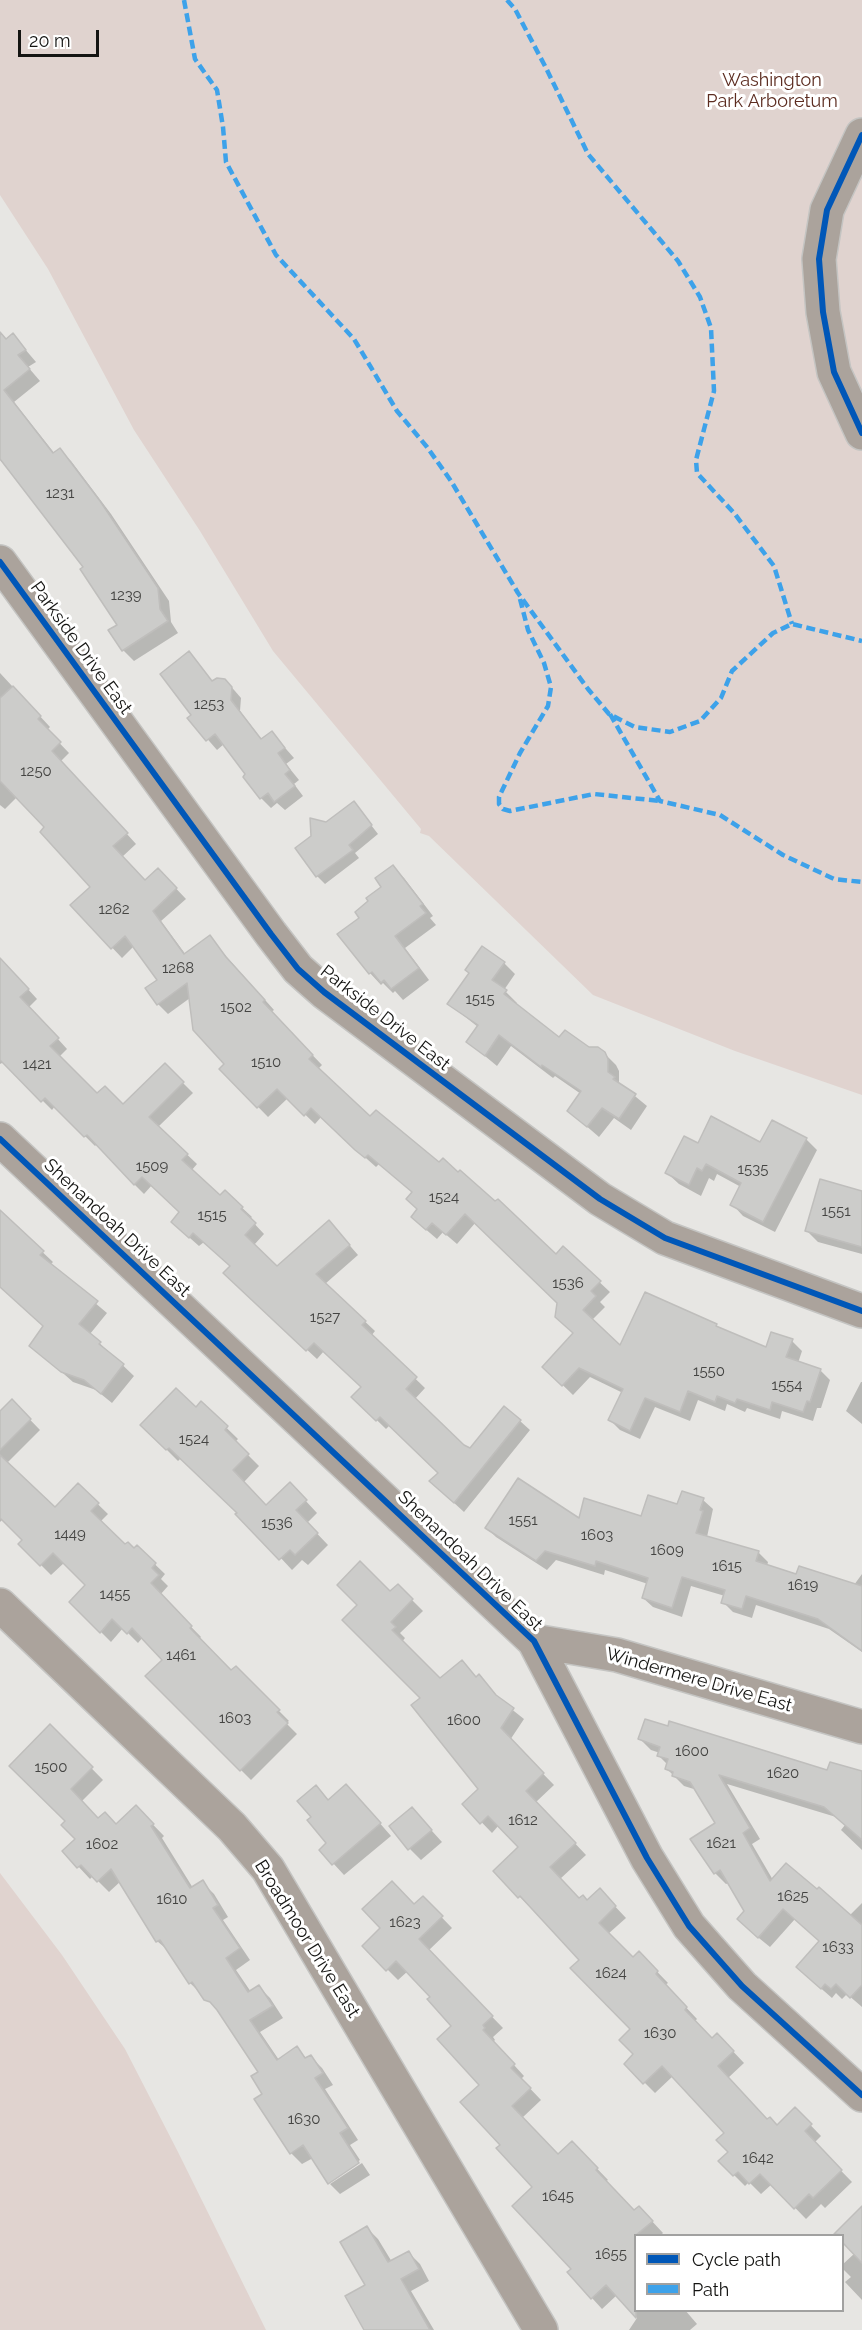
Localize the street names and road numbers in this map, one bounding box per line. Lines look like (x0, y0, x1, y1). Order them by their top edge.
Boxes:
street label: Parkside Drive East (26, 577, 136, 719)
street label: Parkside Drive East (316, 961, 454, 1075)
street label: Shenandoah Drive East (39, 1154, 195, 1302)
street label: Shenandoah Drive East (393, 1486, 547, 1636)
street label: Windermere Drive East (603, 1643, 795, 1717)
street label: Broadmoor Drive East (250, 1856, 364, 2022)

